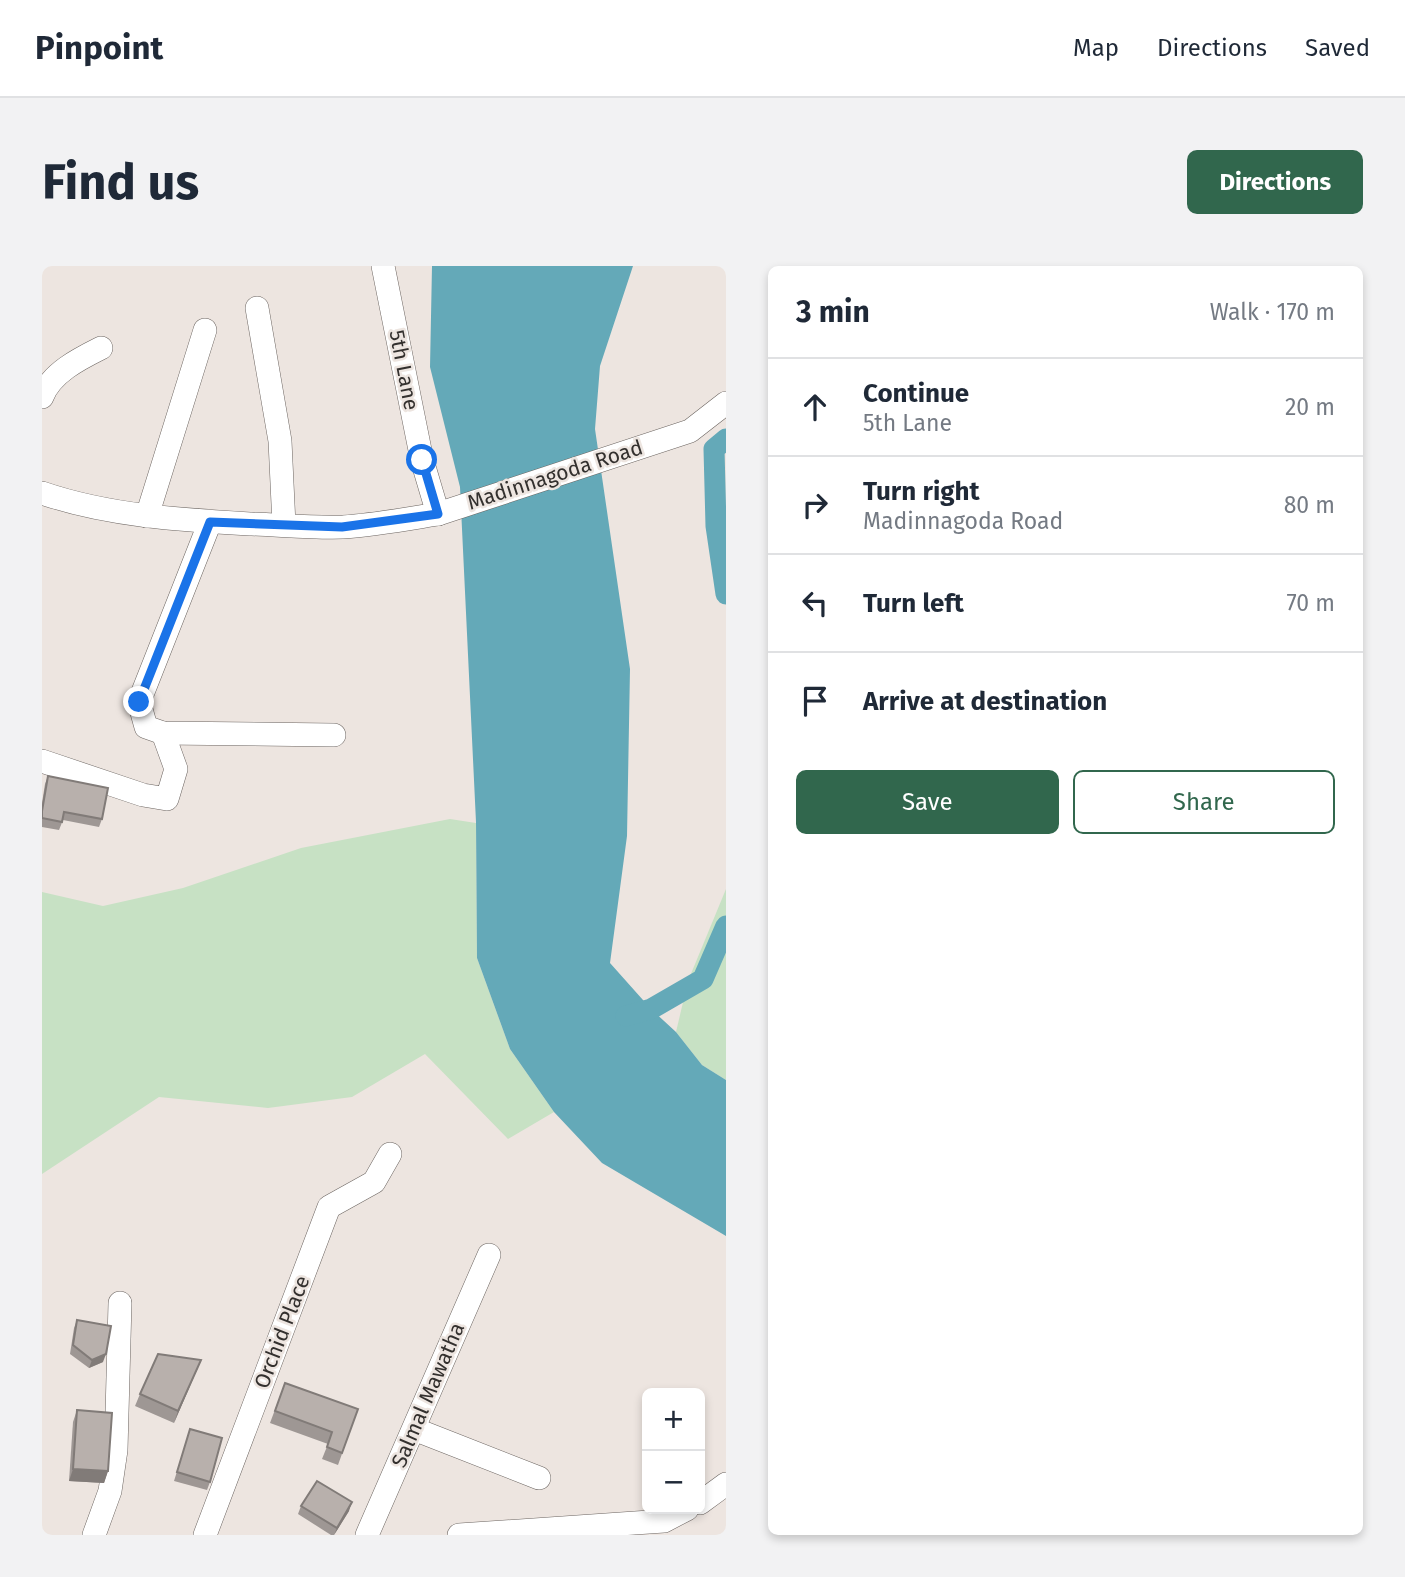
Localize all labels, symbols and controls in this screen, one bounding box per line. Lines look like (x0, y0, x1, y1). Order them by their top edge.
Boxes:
text: Pinpoint (35, 28, 163, 68)
text: Map (1073, 34, 1119, 62)
text: Directions (1157, 34, 1267, 62)
text: Saved (1305, 34, 1370, 62)
button: Directions (1187, 150, 1363, 214)
text: Find us (42, 153, 199, 212)
text: 3 min (796, 294, 870, 330)
text: Walk · 170 m (1210, 298, 1335, 326)
street label: 5th Lane (383, 328, 425, 412)
text: Continue (863, 378, 969, 409)
icon: ahead (796, 388, 834, 426)
text: 20 m (1285, 393, 1335, 421)
text: 5th Lane (863, 409, 952, 437)
street label: Madinnagoda Road (464, 434, 646, 516)
route start (406, 444, 437, 475)
text: Turn right (863, 476, 980, 507)
icon: right (796, 486, 834, 524)
text: 80 m (1284, 491, 1335, 519)
text: Madinnagoda Road (863, 507, 1063, 535)
icon: left (796, 584, 834, 622)
text: Turn left (863, 588, 964, 619)
text: 70 m (1286, 589, 1335, 617)
icon: arrive (796, 682, 834, 720)
route end (123, 686, 154, 717)
text: Arrive at destination (863, 686, 1107, 717)
button: Save (796, 770, 1059, 834)
button: Share (1073, 770, 1335, 834)
street label: Orchid Place (249, 1272, 315, 1392)
street label: Salmal Mawatha (386, 1319, 470, 1471)
map controls (642, 1388, 705, 1514)
button: + (642, 1388, 705, 1451)
button: − (642, 1451, 705, 1514)

